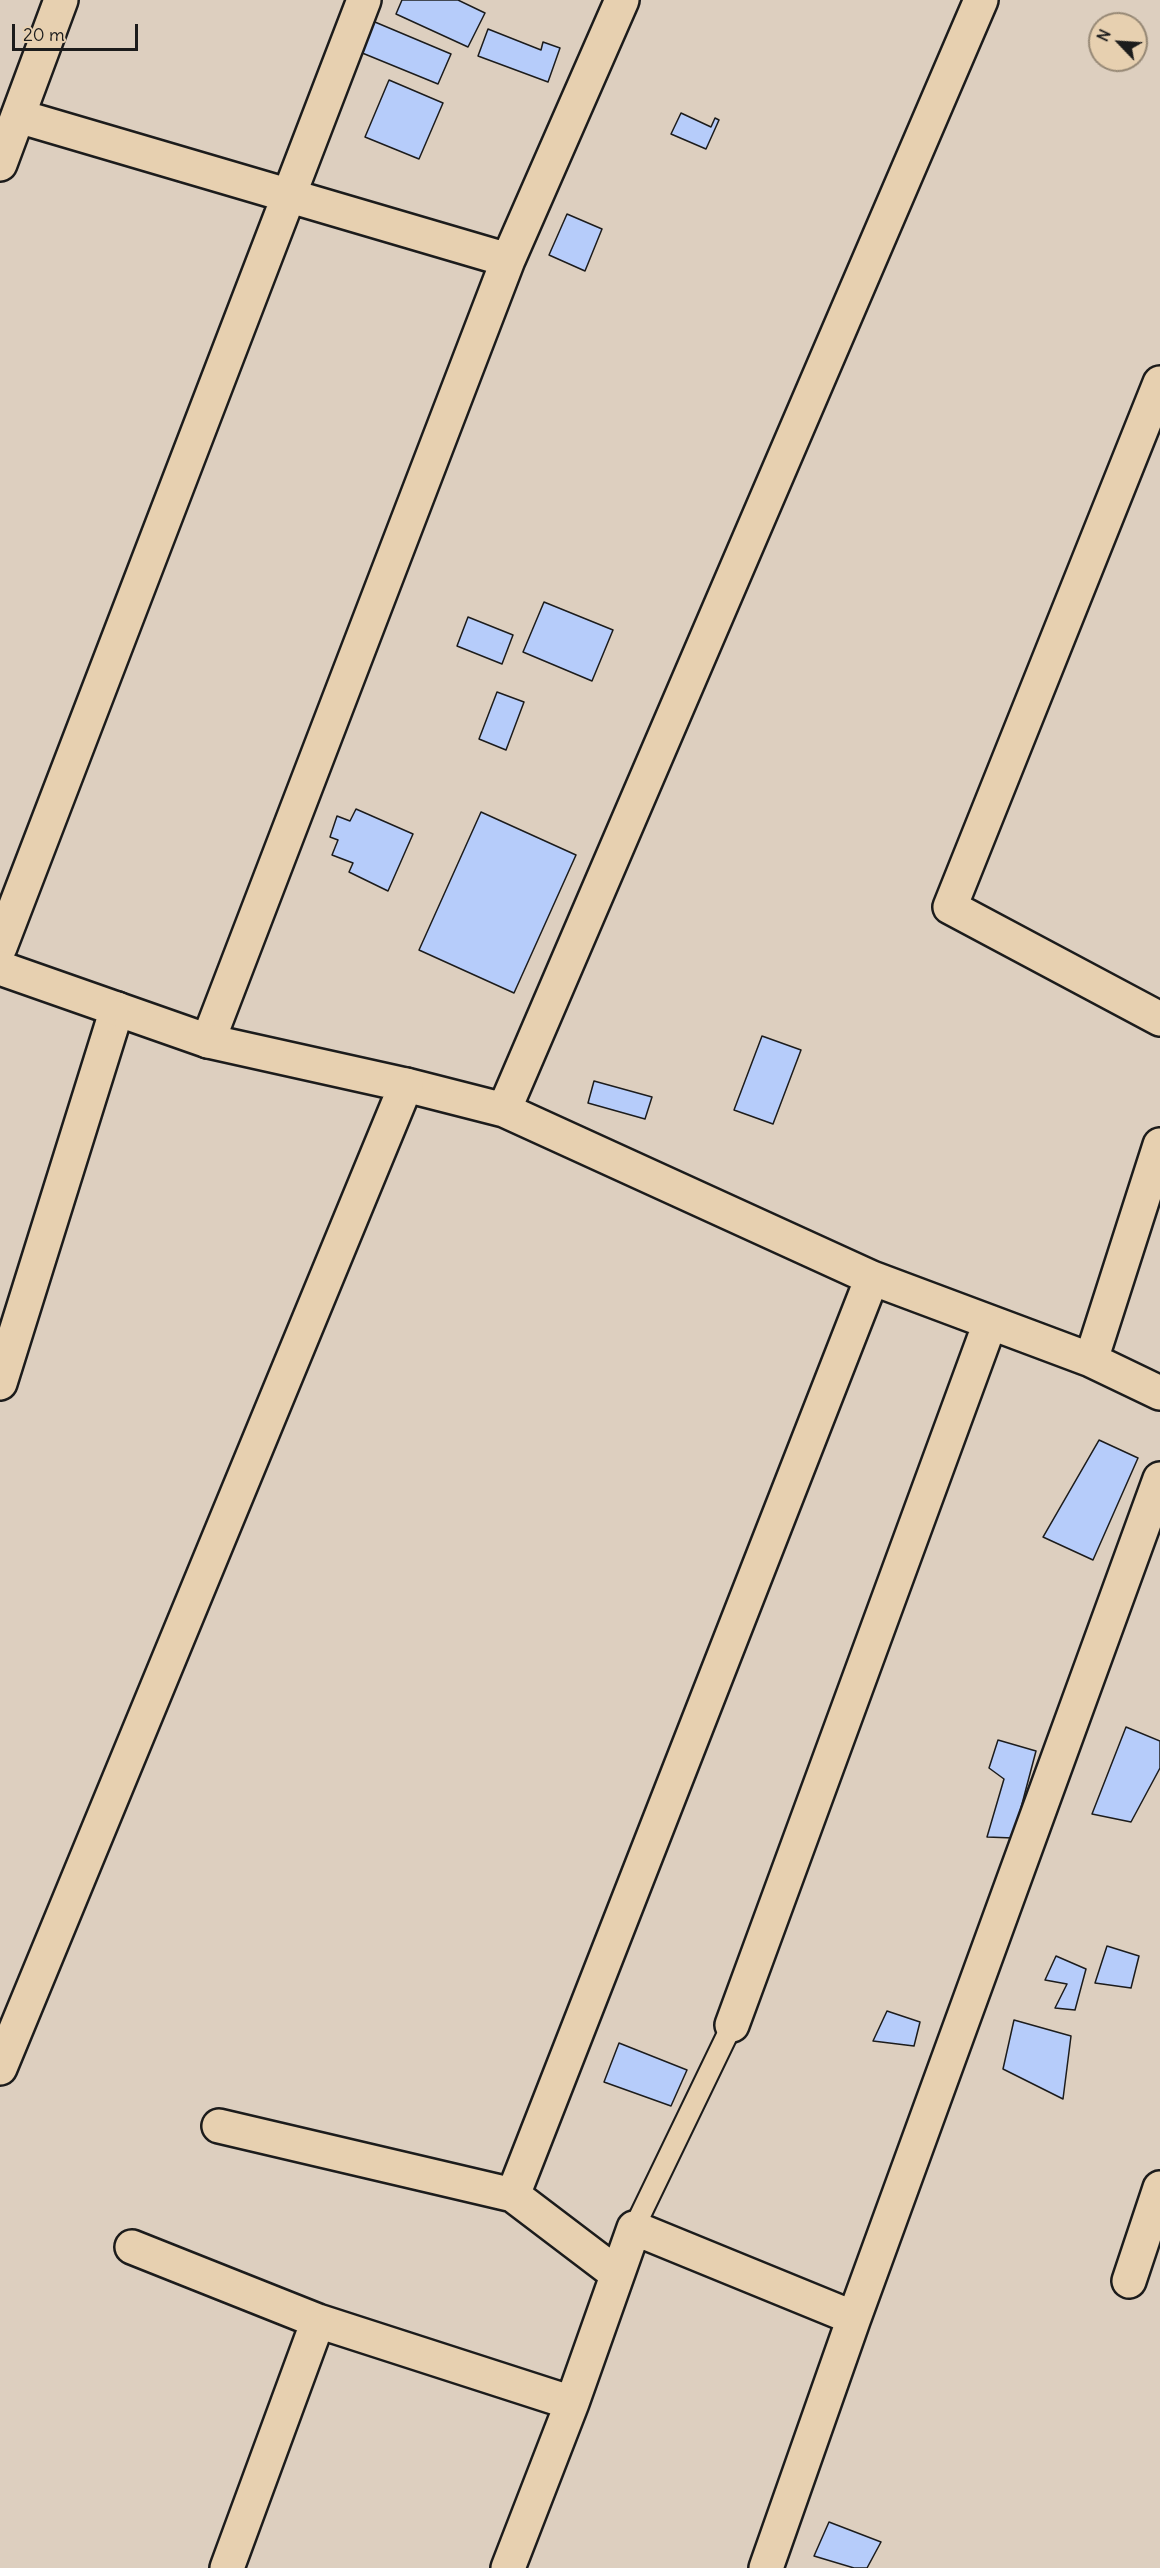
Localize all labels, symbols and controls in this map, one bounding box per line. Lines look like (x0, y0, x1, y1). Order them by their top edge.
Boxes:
scale bar (15, 12, 141, 50)
north arrow (1088, 12, 1148, 72)
text: 20 m (23, 23, 65, 46)
text: N (1092, 26, 1115, 44)

